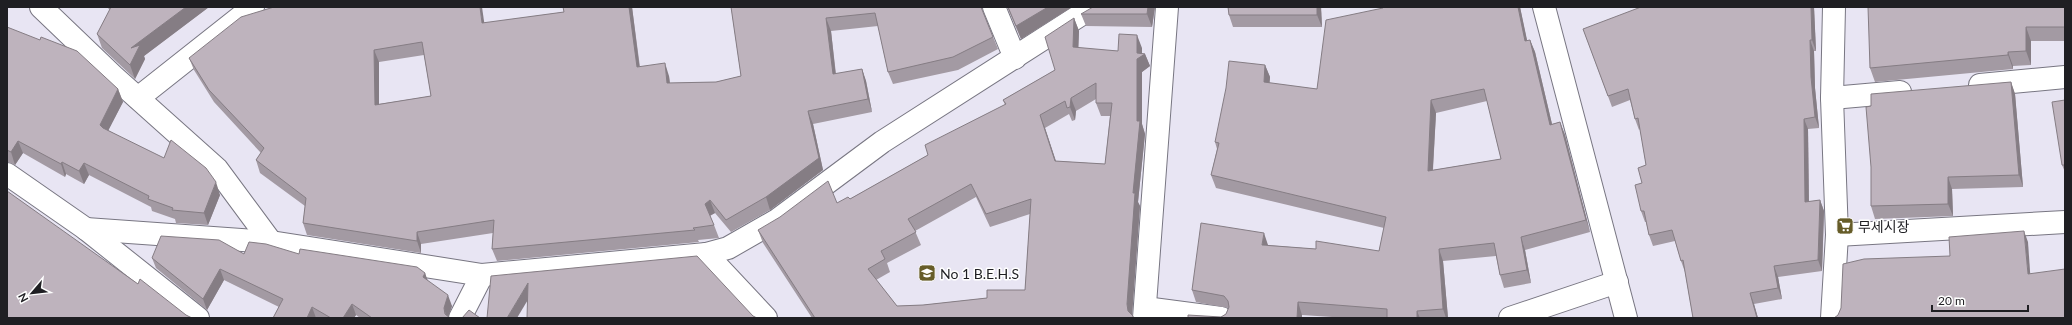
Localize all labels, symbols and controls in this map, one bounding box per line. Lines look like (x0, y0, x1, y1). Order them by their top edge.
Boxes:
supermarket icon: 무세시장 (1835, 216, 1855, 236)
place label: 무세시장 (1858, 218, 1910, 235)
school or university icon: No 1 B.E.H.S (917, 263, 937, 283)
place label: No 1 B.E.H.S (940, 265, 1019, 282)
north arrow (12, 273, 52, 313)
scale bar (1932, 287, 2028, 313)
text: N (15, 291, 30, 305)
text: 20 m (1938, 293, 1965, 308)

